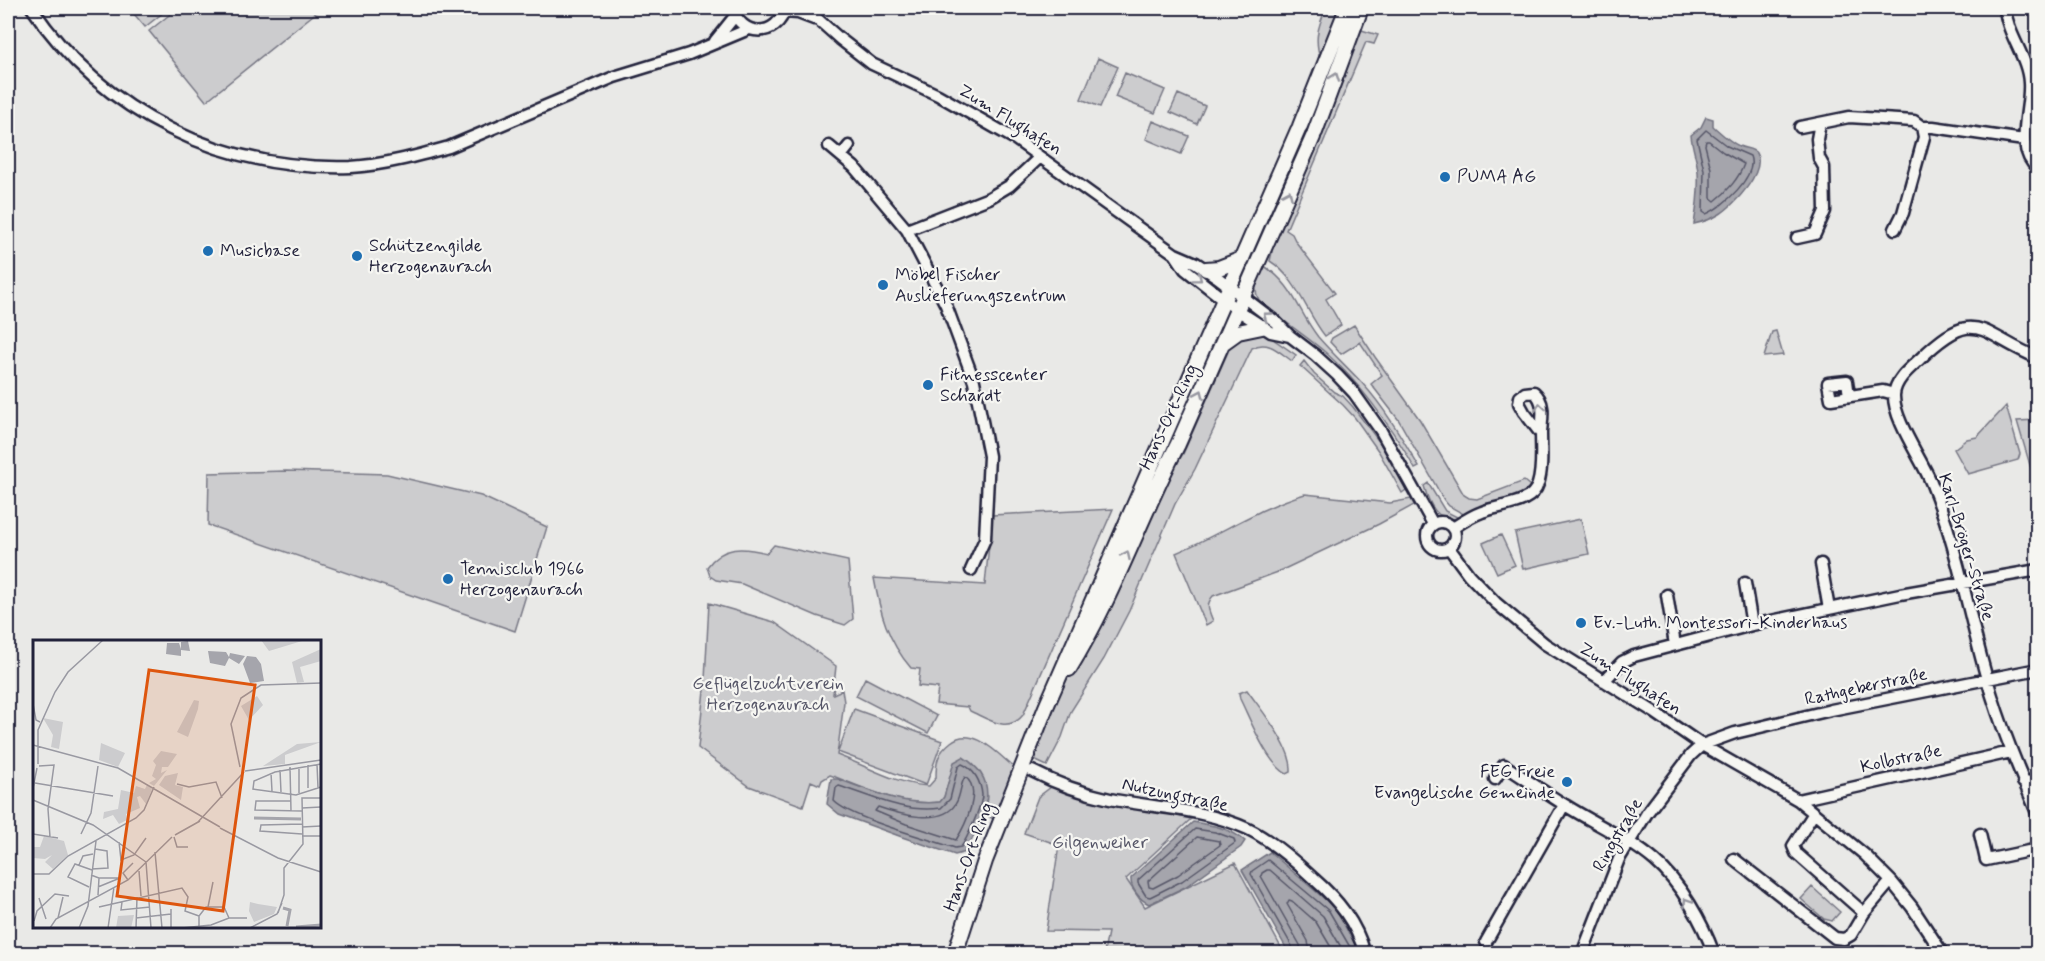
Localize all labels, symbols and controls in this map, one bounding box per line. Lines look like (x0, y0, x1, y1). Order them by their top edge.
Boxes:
one-way arrow (1327, 73, 1340, 83)
street label: Zum Flughafen (953, 79, 1066, 163)
place label: PUMA AG (1457, 165, 1536, 189)
marker: PUMA AG (1438, 170, 1452, 184)
one-way arrow (1281, 190, 1293, 201)
place label: Schützengilde Herzogenaurach (369, 234, 492, 279)
place label: Musicbase (220, 239, 300, 263)
marker: Musicbase (201, 244, 215, 258)
marker: Schützengilde Herzogenaurach (350, 249, 364, 263)
place label: Möbel Fischer Auslieferungszentrum (895, 263, 1066, 308)
one-way arrow (1192, 271, 1203, 282)
marker: Möbel Fischer Auslieferungszentrum (876, 278, 890, 292)
one-way arrow (1263, 312, 1274, 323)
street label: Hans-Ort-Ring (1134, 360, 1205, 474)
place label: Fitnesscenter Schardt (940, 363, 1048, 408)
marker: Fitnesscenter Schardt (921, 378, 935, 392)
one-way arrow (1193, 389, 1205, 400)
one-way arrow (1535, 402, 1547, 412)
street label: Karl-Bröger-Straße (1932, 470, 2000, 624)
one-way arrow (1119, 551, 1131, 562)
place label: Tennisclub 1966 Herzogenaurach (460, 557, 584, 602)
marker: Tennisclub 1966 Herzogenaurach (441, 572, 455, 586)
place label: Ev.-Luth. Montessori-Kinderhaus (1593, 611, 1847, 635)
marker: Ev.-Luth. Montessori-Kinderhaus (1574, 616, 1588, 630)
street label: Zum Flughafen (1573, 637, 1686, 723)
inset map (33, 640, 321, 928)
street label: Rathgeberstraße (1803, 662, 1930, 712)
park label: Geflügelzuchtverein Herzogenaurach (692, 672, 844, 717)
street label: Kolbstraße (1858, 739, 1944, 779)
place label: FEG Freie Evangelische Gemeinde (1374, 760, 1555, 806)
street label: Nutzungstraße (1119, 772, 1230, 820)
marker: FEG Freie Evangelische Gemeinde (1560, 775, 1574, 789)
street label: Ringstraße (1587, 794, 1650, 877)
street label: Hans-Ort-Ring (938, 799, 1001, 915)
park label: Gilgenweiher (1052, 831, 1148, 856)
one-way arrow (1683, 897, 1694, 908)

